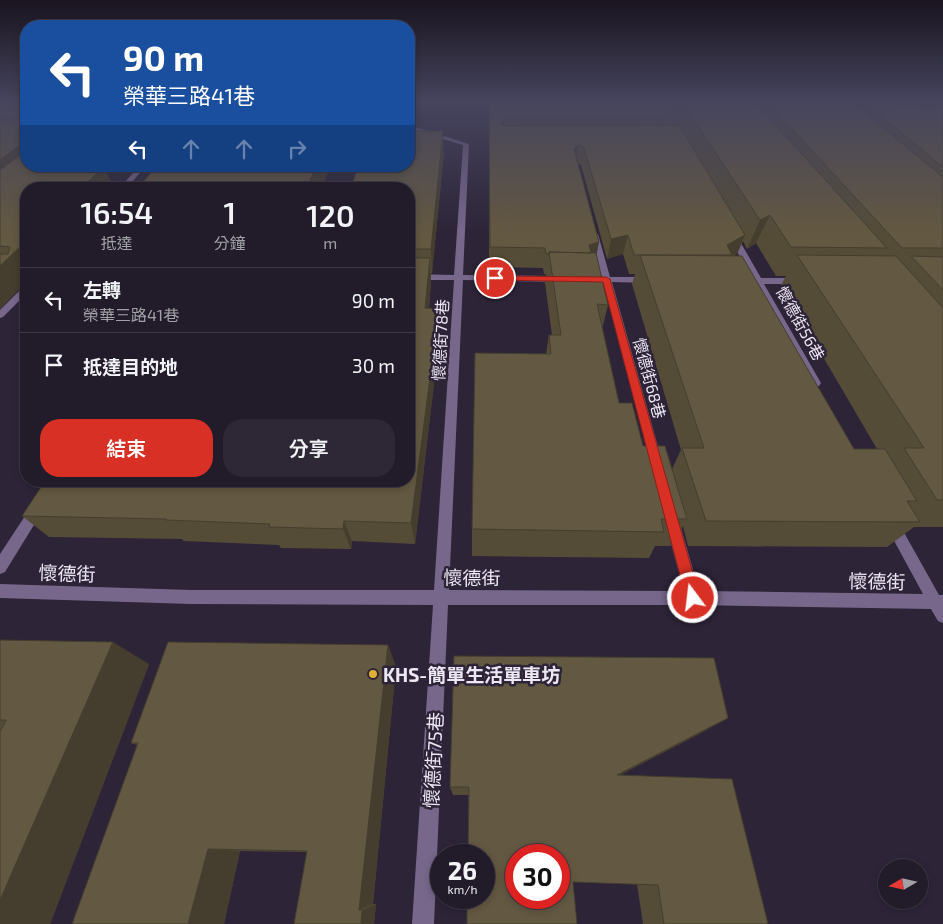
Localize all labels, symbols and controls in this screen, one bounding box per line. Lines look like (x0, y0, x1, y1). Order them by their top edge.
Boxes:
text: 90 m (123, 36, 204, 78)
icon: left (40, 40, 105, 105)
text: 榮華三路41巷 (123, 82, 255, 108)
icon: left (124, 135, 152, 163)
icon: ahead (177, 135, 205, 163)
icon: ahead (230, 135, 258, 163)
icon: right (283, 135, 311, 163)
text: 16:54 (81, 194, 153, 230)
text: 1 (223, 194, 236, 230)
text: 120 (306, 197, 354, 233)
text: 抵達 (101, 233, 133, 252)
text: 分鐘 (214, 233, 246, 252)
text: m (323, 233, 337, 252)
pin (474, 257, 516, 299)
icon: arrive (481, 264, 509, 292)
text: 左轉 (83, 278, 121, 301)
street label: 懷德街56巷 (773, 283, 829, 363)
icon: left (40, 286, 68, 314)
text: 90 m (352, 289, 395, 312)
street label: 懷德街78巷 (428, 299, 452, 381)
text: 榮華三路41巷 (83, 305, 179, 324)
street label: 懷德街68巷 (630, 336, 670, 420)
icon: arrive (40, 351, 68, 379)
text: 30 m (352, 354, 395, 377)
text: 抵達目的地 (83, 355, 178, 378)
button: 結束 (40, 419, 213, 477)
button: 分享 (223, 419, 395, 477)
street label: 懷德街 (38, 561, 96, 585)
street label: 懷德街 (443, 566, 501, 589)
street label: 懷德街 (848, 569, 906, 593)
position arrow (666, 571, 718, 623)
place label: KHS-簡單生活單車坊 (383, 663, 560, 686)
marker: KHS-簡單生活單車坊 (367, 668, 379, 680)
street label: 懷德街75巷 (419, 712, 447, 808)
speed limit sign: 30 (505, 844, 570, 909)
text: 26 (448, 855, 477, 885)
north arrow (878, 859, 928, 909)
map controls (878, 859, 928, 909)
text: km/h (448, 882, 477, 896)

